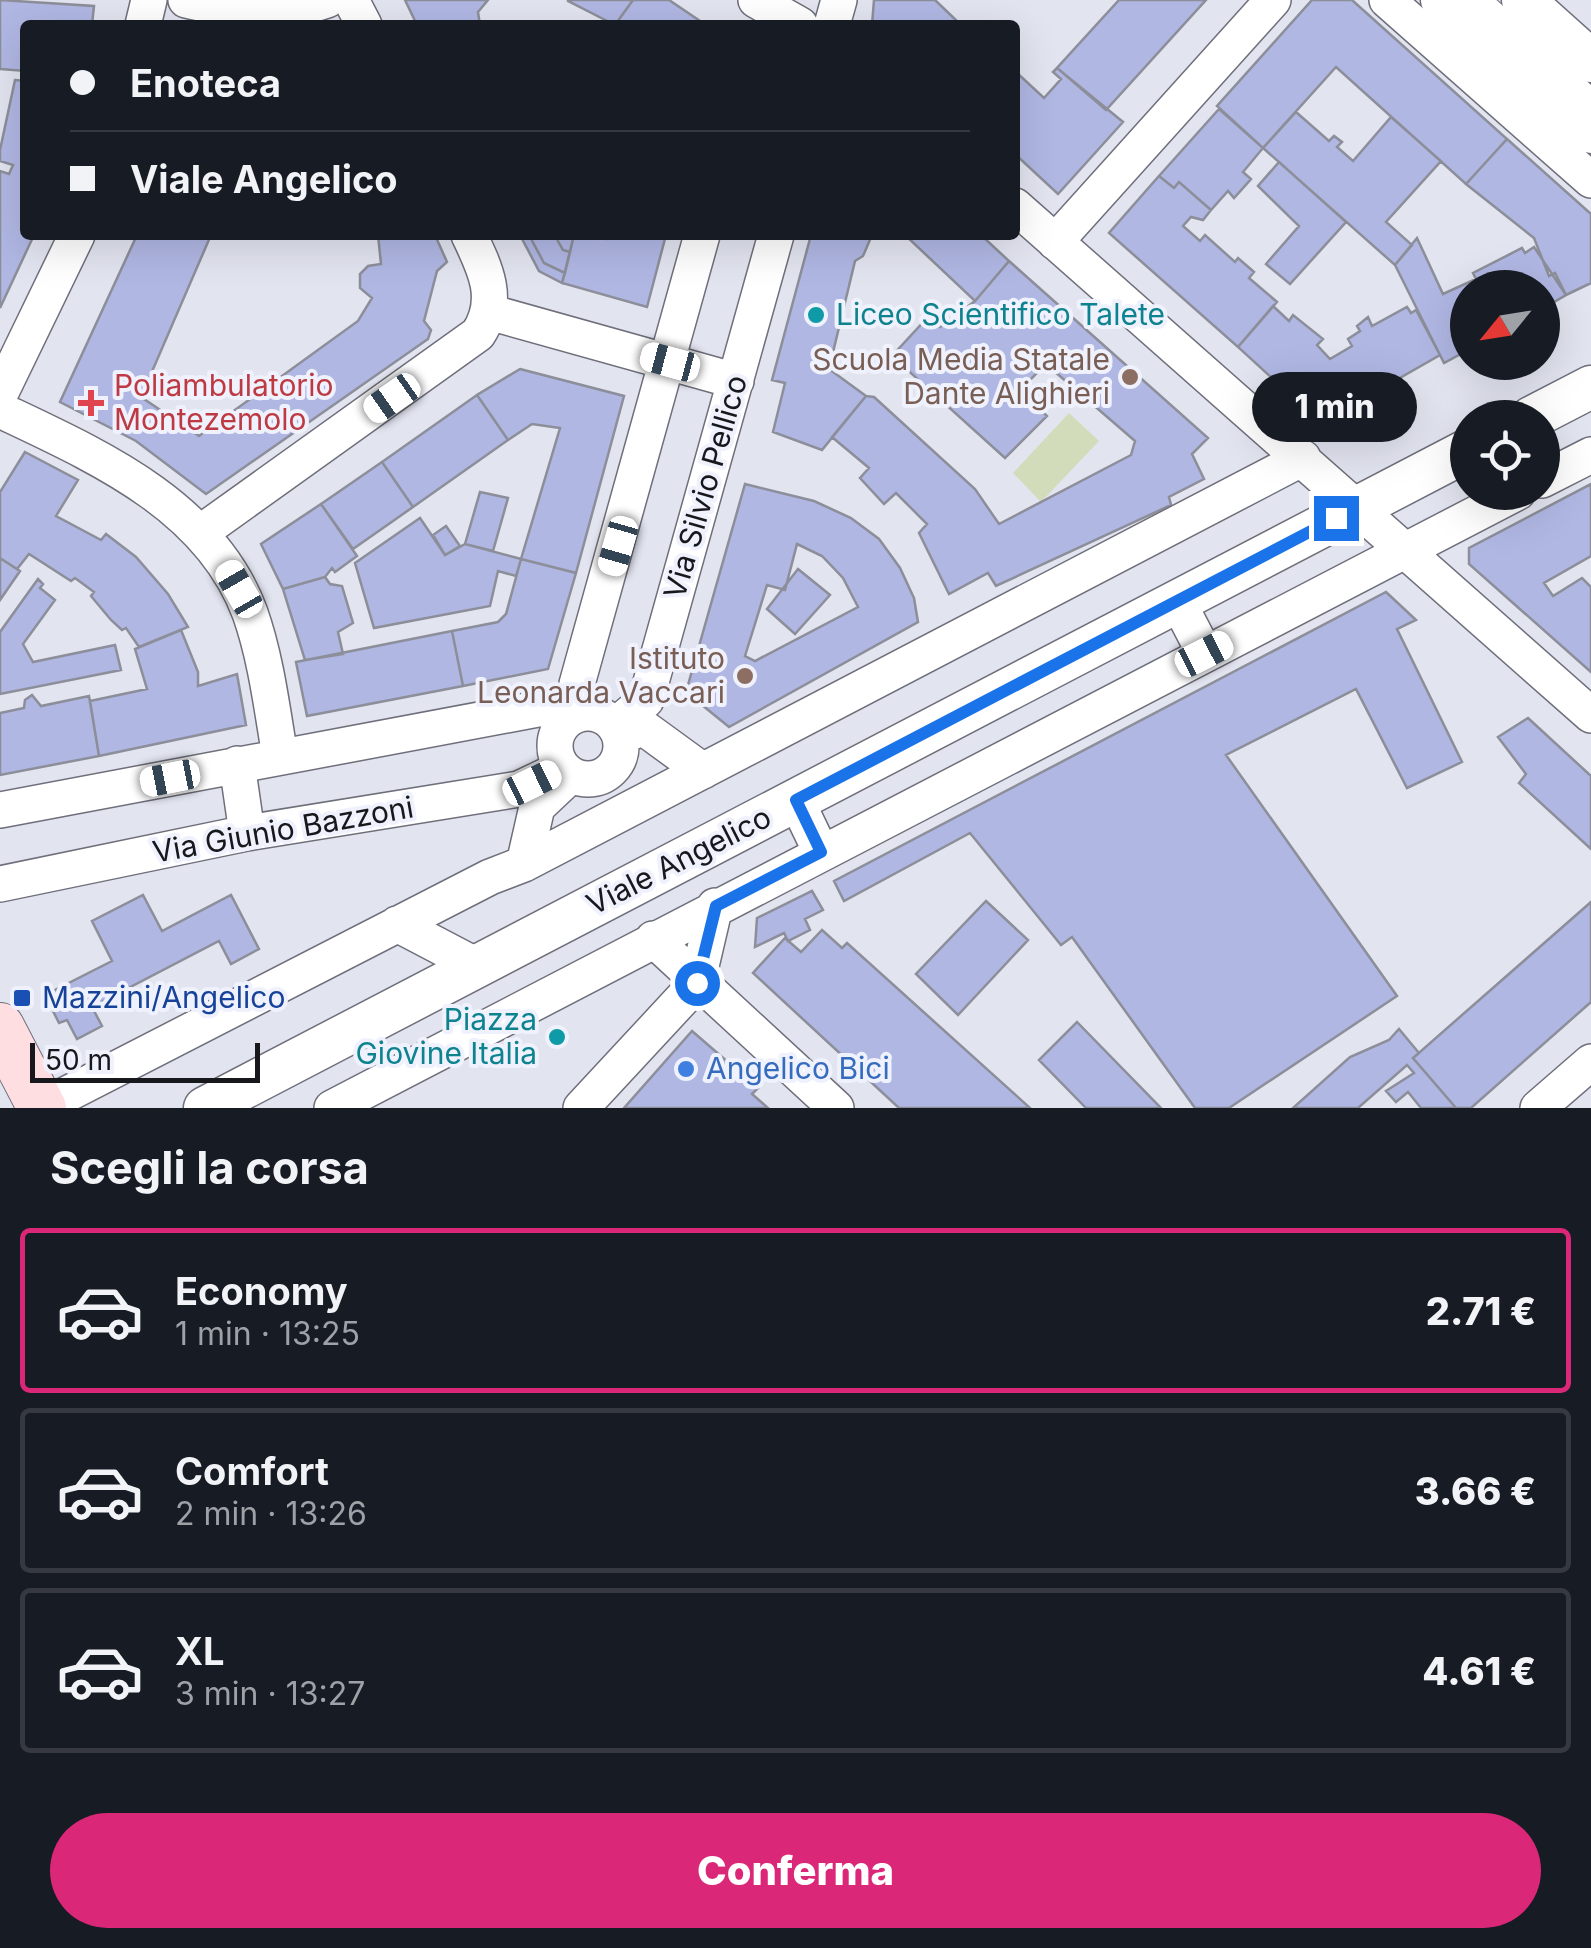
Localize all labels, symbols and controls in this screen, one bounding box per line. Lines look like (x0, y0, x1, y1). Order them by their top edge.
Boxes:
text: Enoteca (130, 60, 281, 106)
text: Viale Angelico (130, 156, 398, 202)
north arrow (1450, 270, 1560, 380)
map controls (1450, 270, 1560, 510)
place label: Liceo Scientifico Talete (836, 296, 1165, 332)
marker: Liceo Scientifico Talete (805, 304, 827, 326)
car (637, 340, 703, 384)
place label: Scuola Media Statale Dante Alighieri (812, 341, 1110, 411)
marker: Scuola Media Statale Dante Alighieri (1119, 366, 1141, 388)
place label: Poliambulatorio Montezemolo (114, 367, 333, 437)
car (359, 369, 425, 427)
street label: Via Silvio Pellico (656, 371, 754, 603)
callout: 1 min (1254, 373, 1418, 443)
text: 1 min (1294, 387, 1375, 426)
marker: Poliambulatorio Montezemolo (78, 390, 104, 416)
button: locate (1450, 400, 1560, 510)
route end (1314, 496, 1359, 541)
car (595, 513, 641, 579)
car (211, 556, 267, 622)
car (1170, 627, 1238, 681)
place label: Istituto Leonarda Vaccari (477, 640, 725, 710)
marker: Istituto Leonarda Vaccari (734, 665, 756, 687)
car (498, 756, 566, 810)
car (138, 758, 202, 798)
street label: Via Giunio Bazzoni (150, 788, 416, 870)
street label: Viale Angelico (580, 798, 777, 922)
route start (675, 961, 720, 1006)
place label: Mazzini/Angelico (42, 979, 285, 1015)
marker: Mazzini/Angelico (11, 987, 33, 1009)
place label: Piazza Giovine Italia (355, 1001, 537, 1071)
marker: Piazza Giovine Italia (546, 1026, 568, 1048)
scale bar (30, 1038, 260, 1082)
text: 50 m (45, 1043, 112, 1077)
place label: Angelico Bici (706, 1050, 890, 1086)
marker: Angelico Bici (675, 1058, 697, 1080)
text: Scegli la corsa (50, 1140, 369, 1195)
icon: car (55, 1266, 145, 1356)
text: Economy (175, 1268, 348, 1314)
text: 2.71 € (1426, 1288, 1536, 1334)
text: 1 min · 13:25 (175, 1314, 360, 1353)
icon: car (55, 1446, 145, 1536)
text: Comfort (175, 1448, 329, 1494)
text: 3.66 € (1415, 1468, 1536, 1514)
text: 2 min · 13:26 (175, 1494, 367, 1533)
icon: car (55, 1626, 145, 1716)
text: XL (175, 1628, 225, 1674)
text: 4.61 € (1422, 1648, 1536, 1694)
text: 3 min · 13:27 (175, 1674, 365, 1713)
button: Conferma (50, 1813, 1541, 1928)

